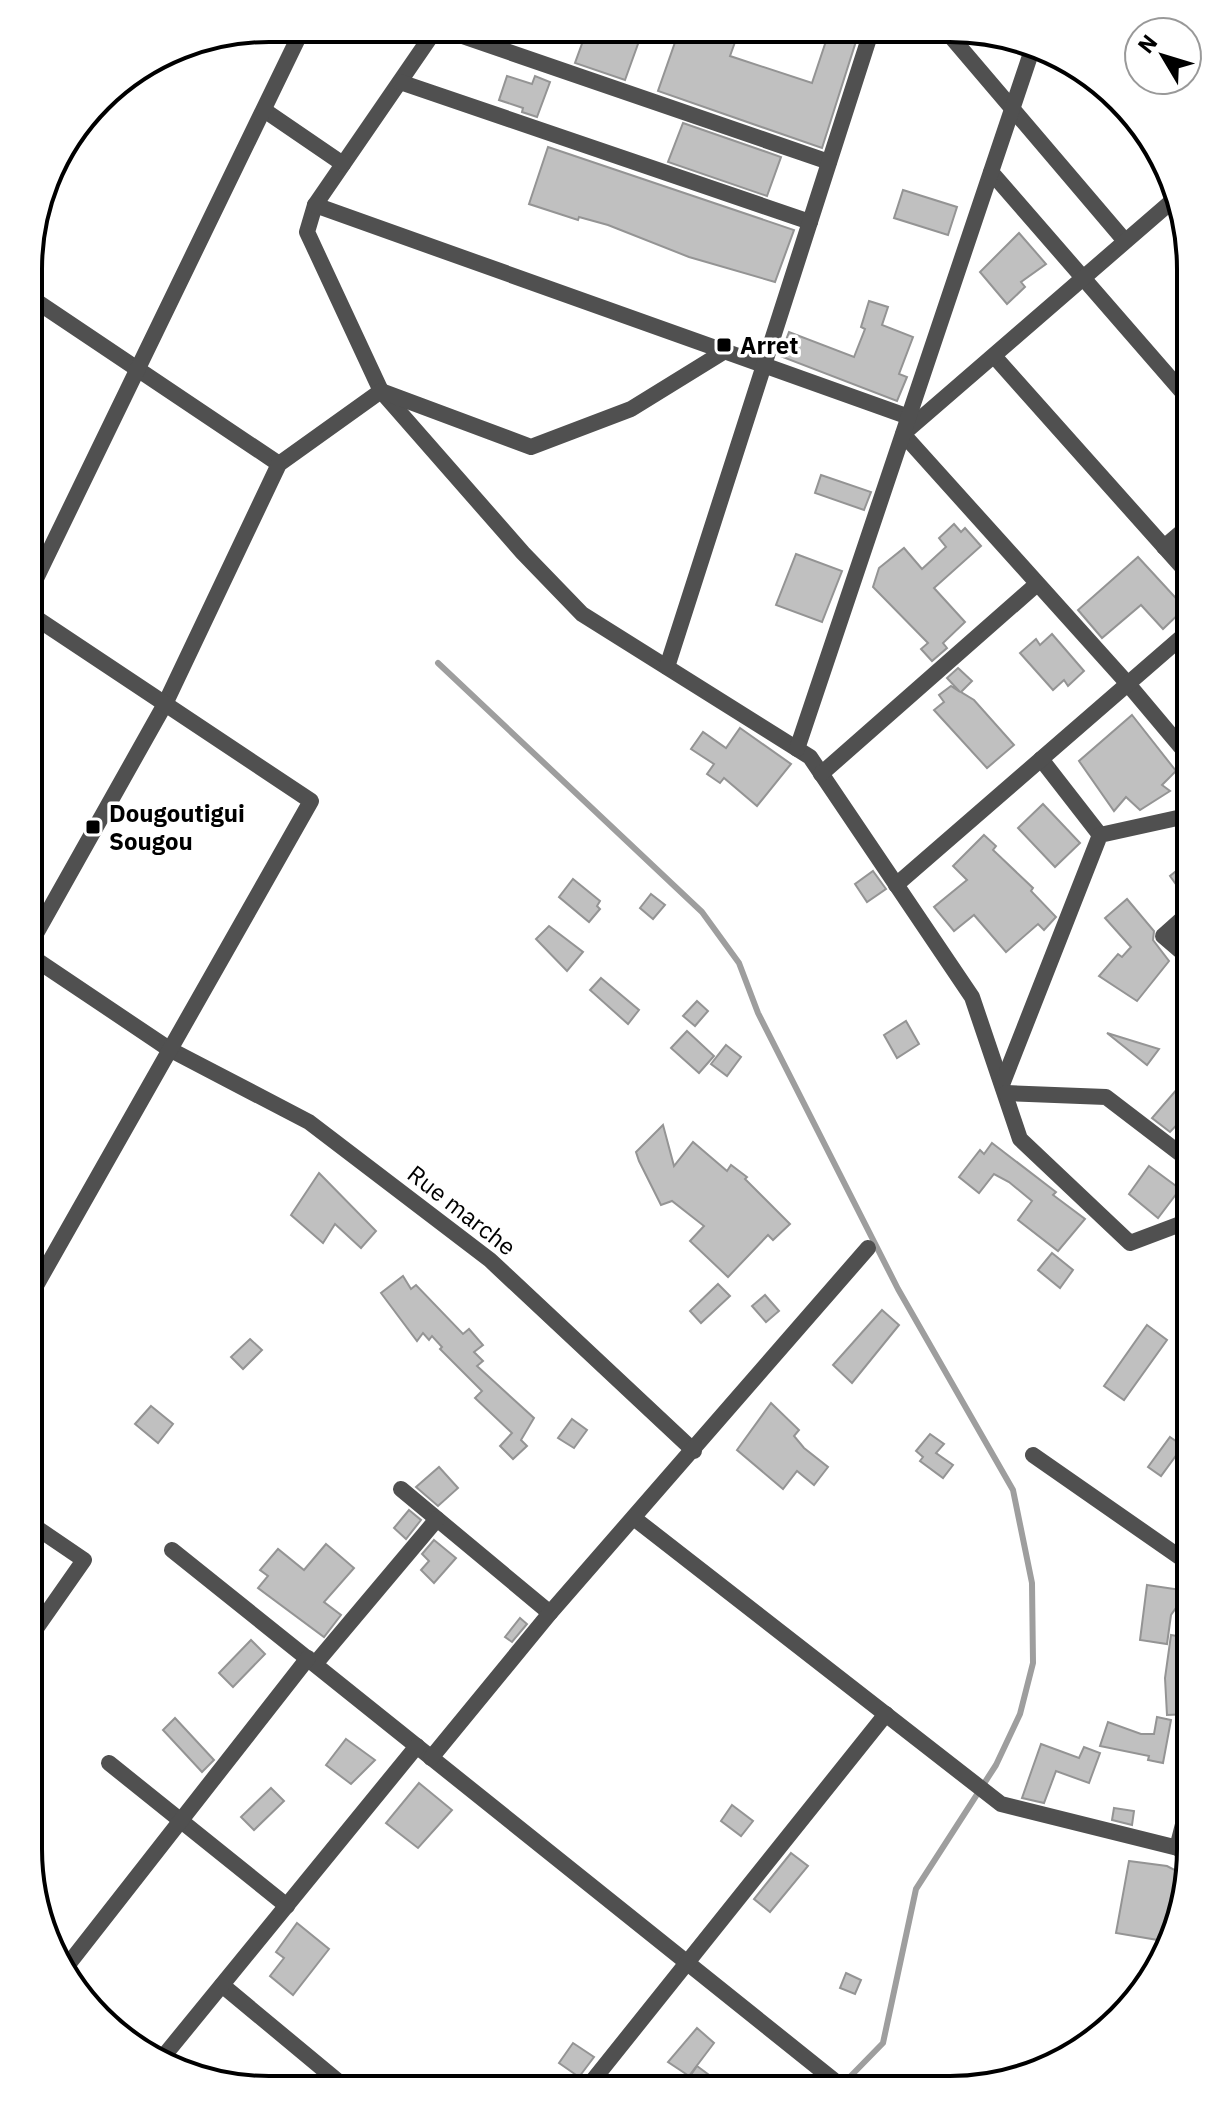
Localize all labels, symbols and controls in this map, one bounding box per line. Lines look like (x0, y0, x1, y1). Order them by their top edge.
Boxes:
north arrow (1123, 16, 1203, 96)
text: N (1131, 28, 1163, 59)
place label: Arret (740, 329, 798, 361)
marker: Arret (715, 336, 733, 354)
place label: Dougoutigui Sougou (109, 797, 245, 857)
marker: Dougoutigui Sougou (84, 818, 102, 836)
street label: Rue marche (401, 1158, 523, 1262)

